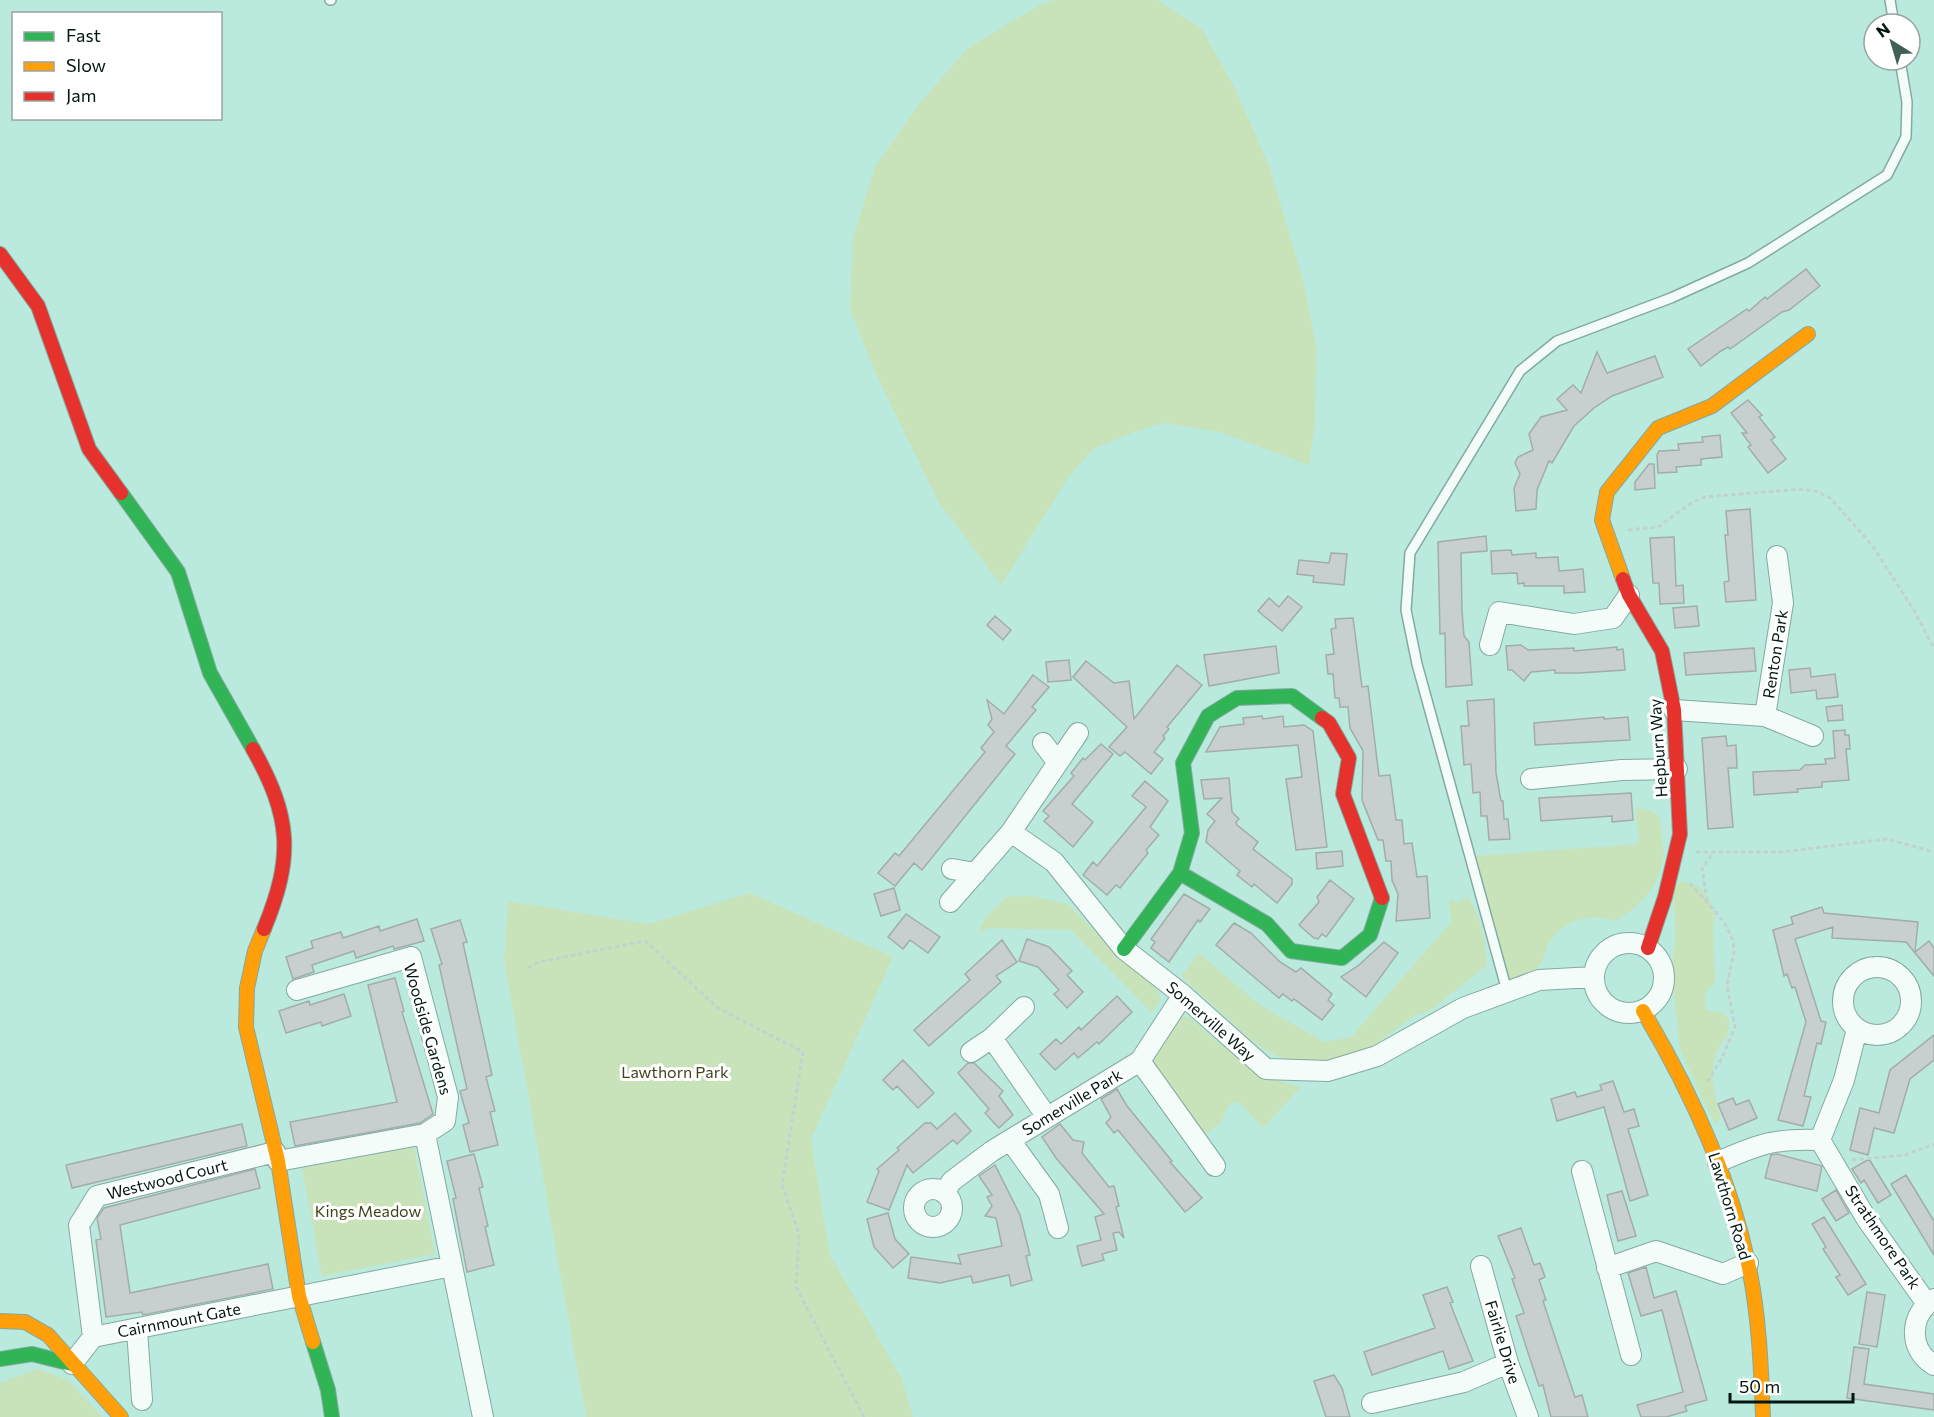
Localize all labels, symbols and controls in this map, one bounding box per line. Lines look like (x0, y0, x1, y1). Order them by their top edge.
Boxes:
legend (12, 12, 222, 120)
north arrow (1862, 12, 1922, 72)
text: N (1872, 18, 1893, 41)
text: Fast (66, 24, 101, 46)
text: Slow (66, 54, 106, 76)
text: Jam (66, 84, 96, 106)
street label: Renton Park (1758, 608, 1791, 700)
street label: Hepburn Way (1645, 698, 1670, 798)
street label: Woodside Gardens (401, 961, 456, 1097)
street label: Somerville Way (1163, 977, 1260, 1064)
park label: Lawthorn Park (621, 1062, 729, 1081)
street label: Somerville Park (1018, 1064, 1125, 1139)
street label: Lawthorn Road (1705, 1150, 1756, 1262)
street label: Westwood Court (105, 1154, 230, 1203)
street label: Strathmore Park (1842, 1181, 1925, 1292)
park label: Kings Meadow (315, 1201, 421, 1220)
street label: Cairnmount Gate (116, 1298, 242, 1341)
street label: Fairlie Drive (1482, 1298, 1525, 1386)
scale bar (1730, 1366, 1853, 1404)
text: 50 m (1739, 1375, 1780, 1397)

